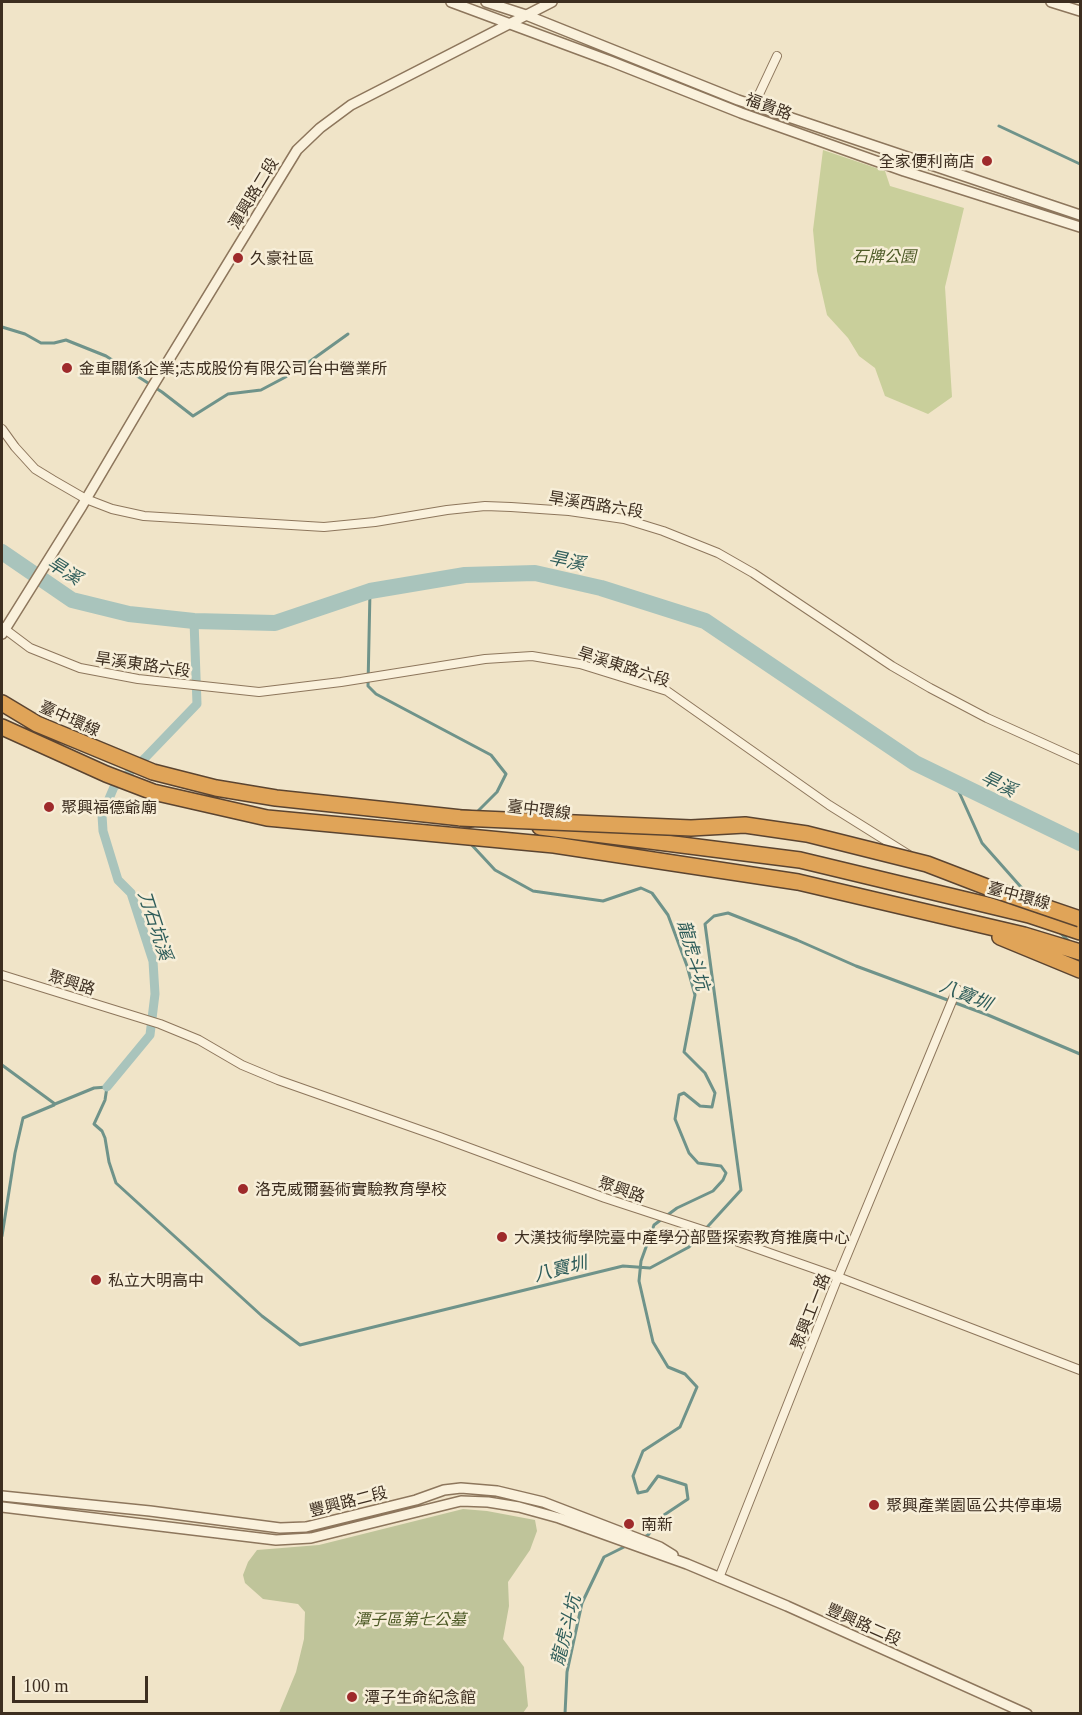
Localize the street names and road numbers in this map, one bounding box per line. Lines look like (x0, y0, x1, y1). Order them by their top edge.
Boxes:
street label: 福貴路 (743, 89, 795, 123)
street label: 潭興路二段 (224, 154, 282, 232)
street label: 旱溪西路六段 (547, 487, 645, 521)
street label: 旱溪東路六段 (575, 642, 673, 690)
street label: 旱溪東路六段 (94, 648, 192, 680)
street label: 臺中環線 (37, 696, 103, 740)
street label: 臺中環線 (506, 796, 572, 822)
street label: 臺中環線 (986, 877, 1052, 913)
street label: 聚興路 (46, 966, 98, 998)
street label: 聚興路 (596, 1172, 648, 1206)
street label: 聚興工一路 (787, 1270, 833, 1352)
street label: 豐興路二段 (307, 1482, 389, 1520)
street label: 豐興路二段 (824, 1599, 904, 1649)

